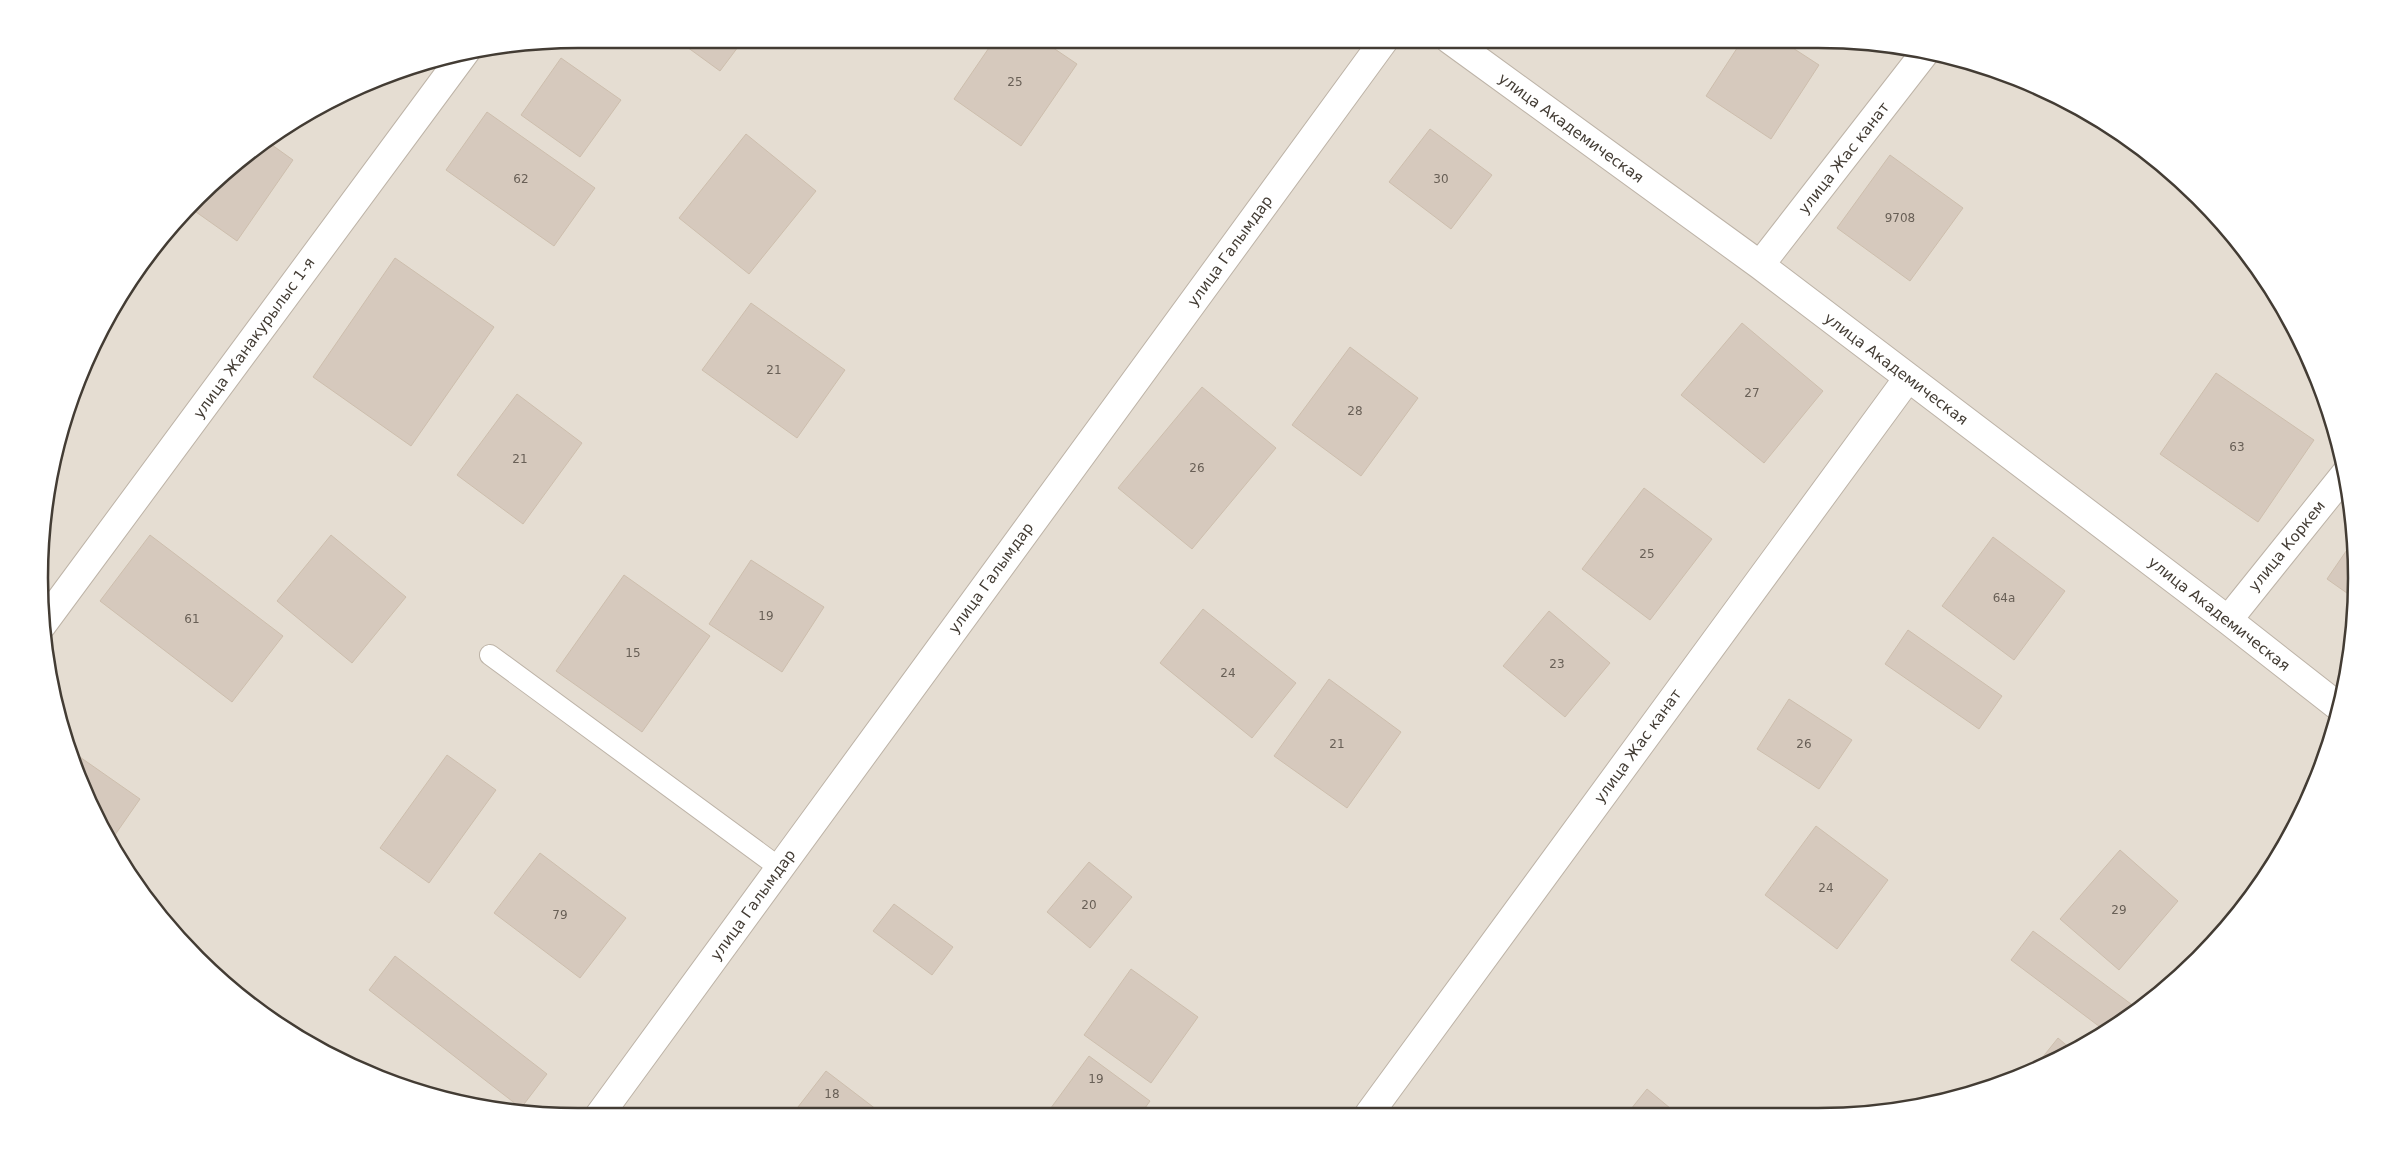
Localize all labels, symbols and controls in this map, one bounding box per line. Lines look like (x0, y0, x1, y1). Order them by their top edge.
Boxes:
street label: улица Академическая (1495, 69, 1647, 187)
house number: 25 (1007, 75, 1023, 89)
street label: улица Жас канат (1795, 98, 1893, 217)
house number: 62 (513, 172, 529, 186)
house number: 30 (1433, 172, 1449, 186)
street label: улица Галымдар (1184, 192, 1276, 310)
house number: 9708 (1885, 211, 1915, 225)
street label: улица Жанакурылыс 1-я (190, 254, 318, 422)
street label: улица Академическая (1821, 309, 1971, 429)
house number: 21 (766, 363, 782, 377)
house number: 27 (1744, 386, 1760, 400)
house number: 28 (1347, 404, 1363, 418)
house number: 63 (2229, 440, 2245, 454)
house number: 21 (512, 452, 528, 466)
house number: 26 (1189, 461, 1205, 475)
street label: улица Коркем (2245, 497, 2329, 595)
street label: улица Галымдар (945, 519, 1037, 637)
house number: 25 (1639, 547, 1655, 561)
street label: улица Академическая (2144, 553, 2294, 675)
house number: 64а (1993, 591, 2015, 605)
house number: 19 (758, 609, 774, 623)
house number: 61 (184, 612, 200, 626)
house number: 15 (625, 646, 641, 660)
house number: 23 (1549, 657, 1565, 671)
house number: 24 (1220, 666, 1236, 680)
street label: улица Жас канат (1591, 685, 1686, 807)
house number: 21 (1329, 737, 1345, 751)
house number: 26 (1796, 737, 1812, 751)
street label: улица Галымдар (707, 846, 799, 964)
house number: 24 (1818, 881, 1834, 895)
house number: 20 (1081, 898, 1097, 912)
house number: 29 (2111, 903, 2127, 917)
house number: 79 (552, 908, 568, 922)
house number: 19 (1088, 1072, 1104, 1086)
house number: 18 (824, 1087, 840, 1101)

